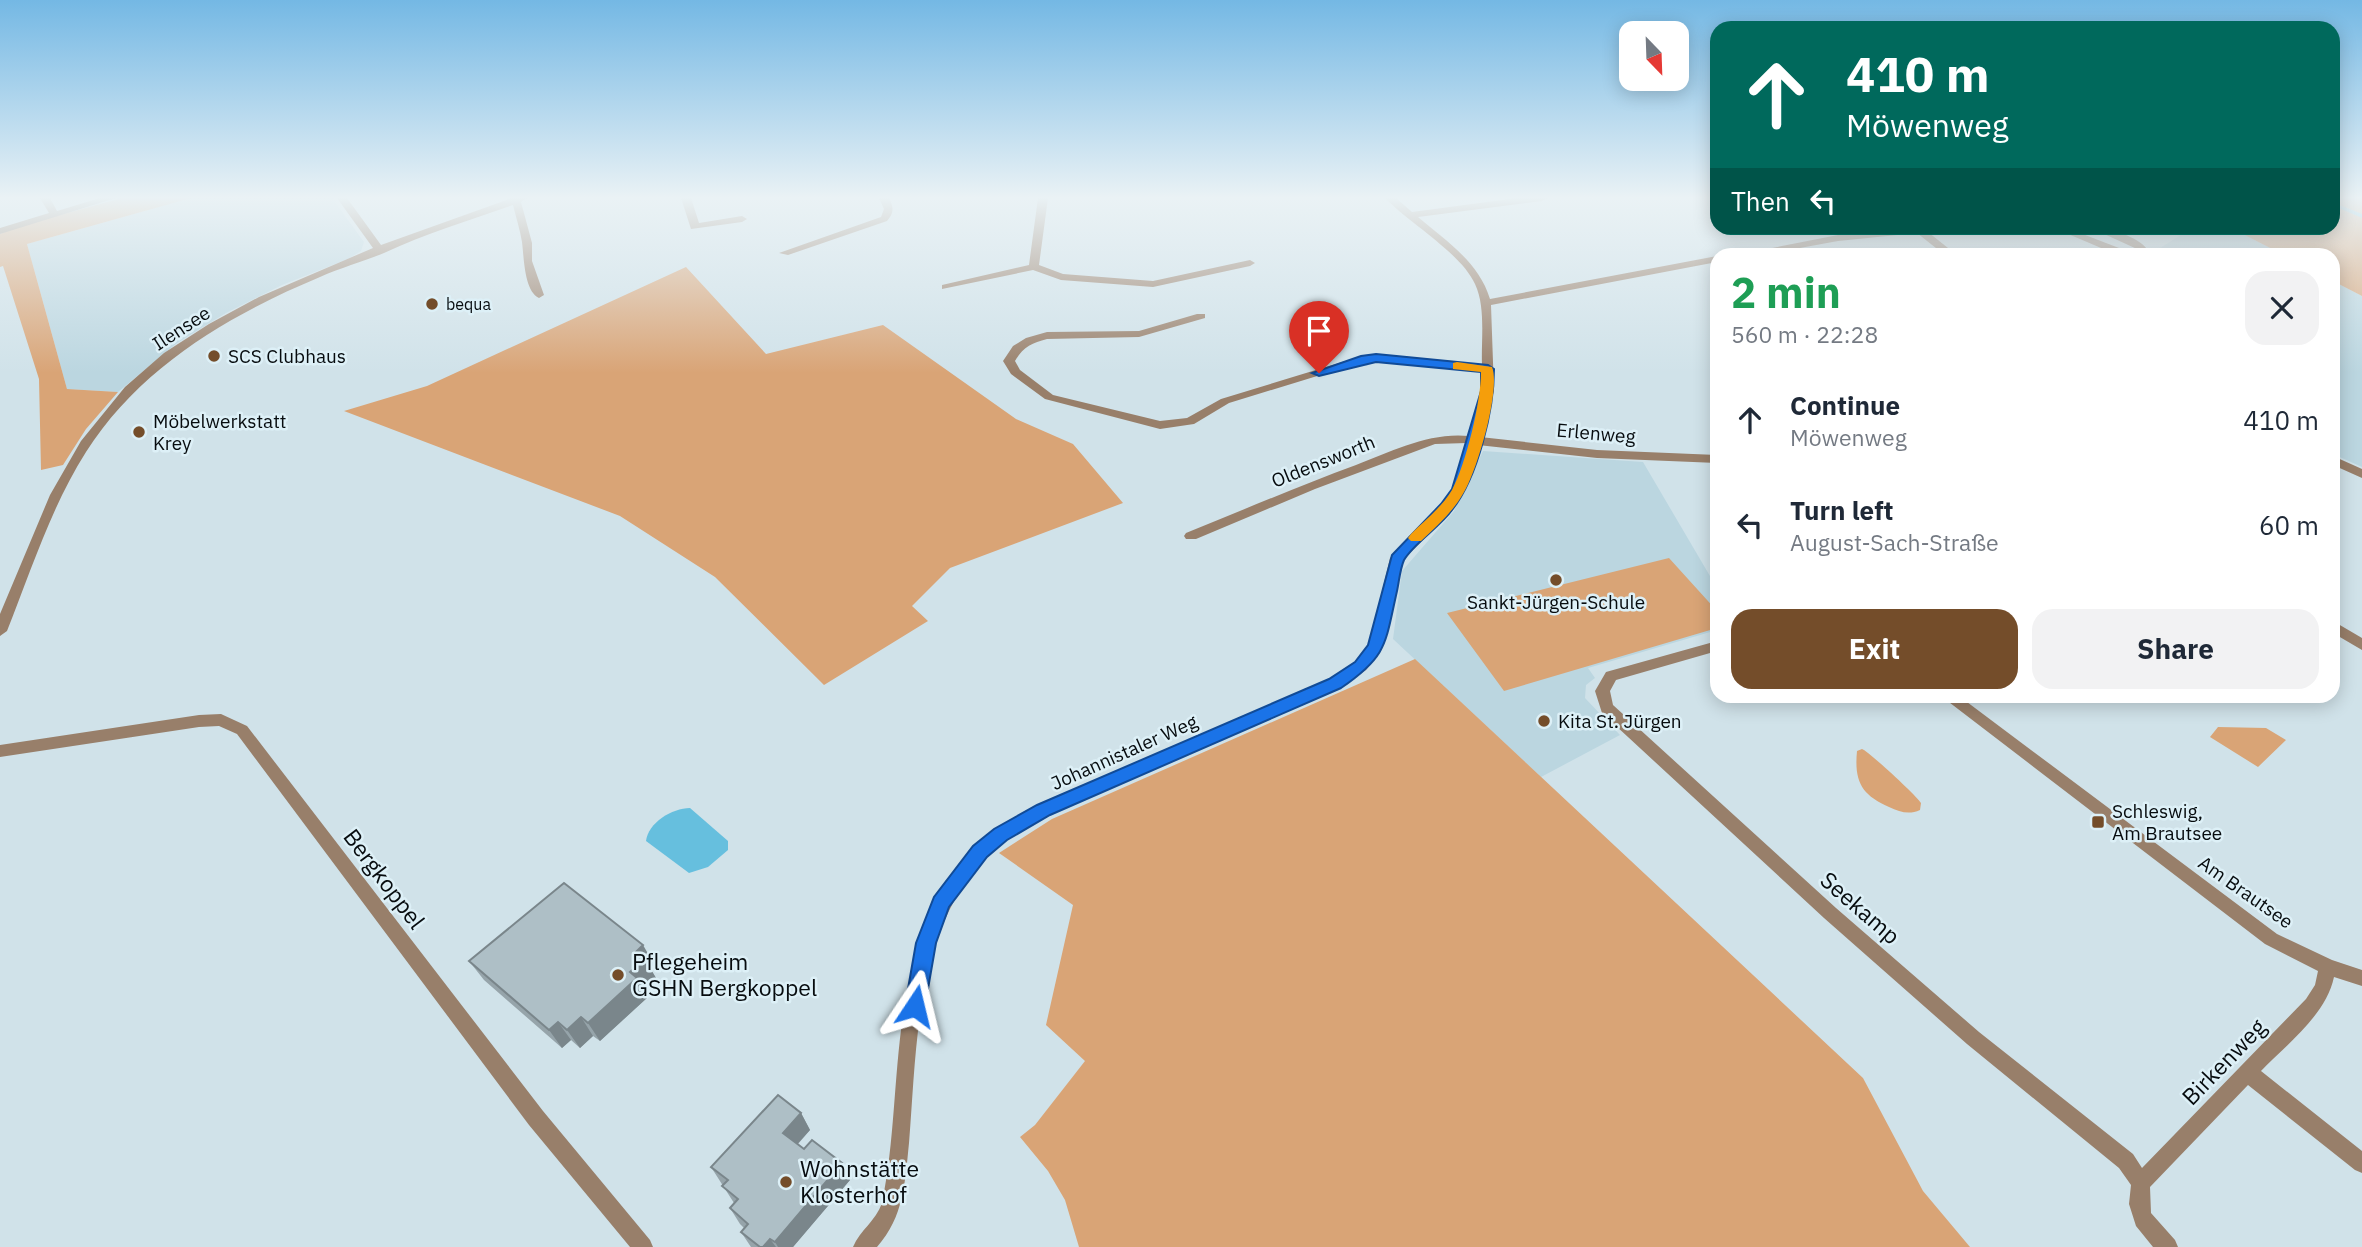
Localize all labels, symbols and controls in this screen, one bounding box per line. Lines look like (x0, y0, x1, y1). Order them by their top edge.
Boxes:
north arrow (1619, 21, 1689, 91)
map controls (1619, 21, 1689, 91)
text: 410 m (1846, 42, 1990, 105)
icon: ahead (1731, 49, 1822, 140)
text: Möwenweg (1846, 104, 2009, 146)
icon: left (1804, 182, 1842, 220)
text: Then (1731, 184, 1790, 218)
text: 2 min (1731, 265, 1841, 320)
button: close (2245, 271, 2319, 345)
place label: bequa (446, 294, 491, 314)
marker: bequa (424, 296, 440, 312)
street label: Ilensee (148, 300, 214, 356)
pin (1289, 301, 1349, 373)
icon: arrive (1300, 312, 1338, 350)
text: 560 m · 22:28 (1731, 319, 1878, 349)
place label: SCS Clubhaus (228, 344, 346, 368)
marker: SCS Clubhaus (206, 348, 222, 364)
text: Continue (1790, 388, 1900, 422)
icon: ahead (1731, 401, 1769, 439)
text: 410 m (2243, 403, 2319, 437)
place label: Möbelwerkstatt Krey (153, 409, 286, 455)
street label: Erlenweg (1555, 418, 1637, 448)
text: Möwenweg (1790, 422, 1907, 452)
marker: Möbelwerkstatt Krey (131, 424, 147, 440)
street label: Oldensworth (1268, 429, 1378, 493)
text: Turn left (1790, 493, 1893, 527)
icon: left (1731, 506, 1769, 544)
text: 60 m (2259, 508, 2319, 542)
text: August-Sach-Straße (1790, 527, 1999, 557)
marker: Sankt-Jürgen-Schule (1548, 572, 1564, 588)
place label: Sankt-Jürgen-Schule (1467, 590, 1645, 614)
button: Exit (1731, 609, 2018, 689)
button: Share (2032, 609, 2319, 689)
street label: Johannistaler Weg (1047, 709, 1201, 795)
place label: Kita St. Jürgen (1558, 709, 1682, 733)
marker: Kita St. Jürgen (1536, 713, 1552, 729)
place label: Schleswig, Am Brautsee (2112, 799, 2222, 845)
marker: Schleswig, Am Brautsee (2090, 814, 2106, 830)
street label: Bergkoppel (337, 822, 432, 934)
street label: Am Brautsee (2194, 851, 2298, 933)
street label: Seekamp (1814, 864, 1907, 950)
place label: Pflegeheim GSHN Bergkoppel (632, 946, 817, 1002)
marker: Pflegeheim GSHN Bergkoppel (610, 967, 626, 983)
position arrow (878, 969, 952, 1043)
street label: Birkenweg (2175, 1012, 2272, 1111)
place label: Wohnstätte Klosterhof (800, 1153, 919, 1209)
marker: Wohnstätte Klosterhof (778, 1174, 794, 1190)

